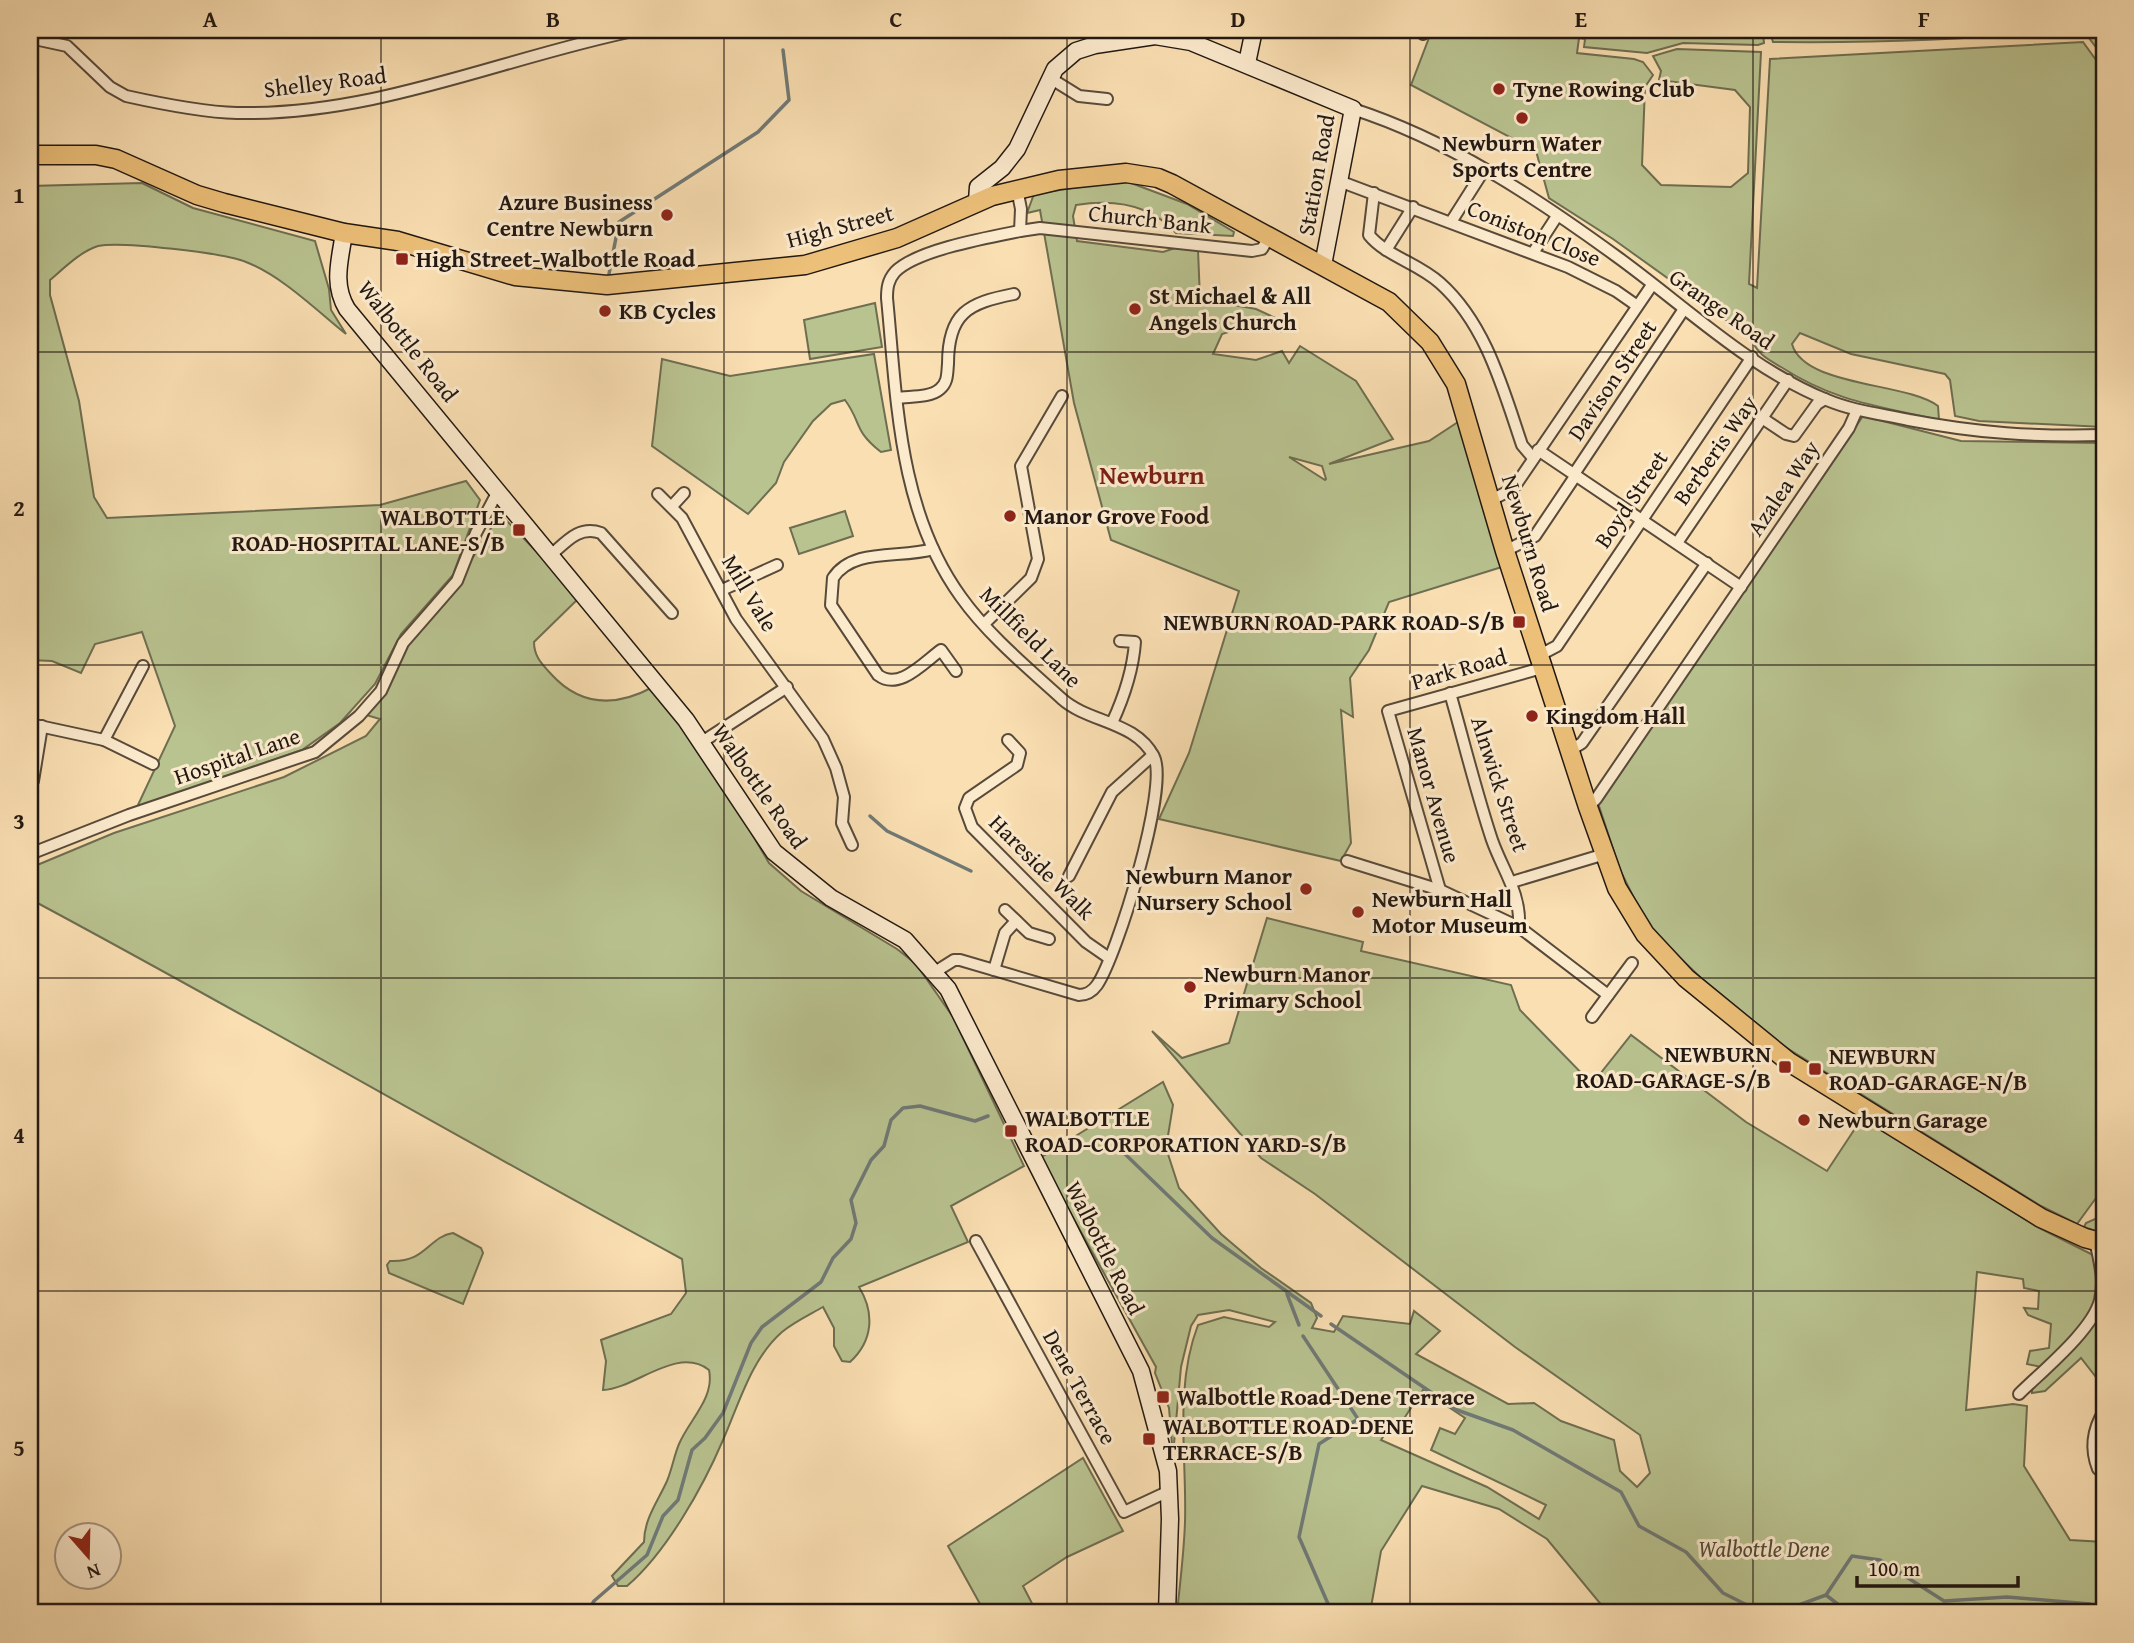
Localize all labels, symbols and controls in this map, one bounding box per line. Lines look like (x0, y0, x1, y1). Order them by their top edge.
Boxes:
text: A (203, 2, 218, 35)
text: B (546, 2, 560, 35)
text: C (889, 2, 903, 35)
text: D (1231, 2, 1246, 35)
text: E (1575, 2, 1587, 35)
text: F (1918, 2, 1930, 35)
street label: Shelley Road (262, 58, 389, 105)
place label: Tyne Rowing Club (1513, 72, 1695, 105)
marker: Tyne Rowing Club (1491, 81, 1507, 97)
marker: Newburn Water Sports Centre (1514, 110, 1530, 126)
street label: Station Road (1289, 111, 1343, 238)
place label: Newburn Water Sports Centre (1442, 126, 1602, 185)
text: 1 (13, 178, 25, 211)
place label: Azure Business Centre Newburn (487, 185, 653, 244)
street label: Coniston Close (1463, 191, 1606, 274)
street label: High Street (783, 195, 897, 256)
street label: Church Bank (1087, 196, 1213, 241)
marker: Azure Business Centre Newburn (659, 207, 675, 223)
place label: High Street-Walbottle Road (416, 242, 696, 275)
marker: High Street-Walbottle Road (394, 251, 410, 267)
street label: Grange Road (1663, 260, 1782, 358)
street label: Walbottle Road (350, 273, 467, 409)
place label: St Michael & All Angels Church (1149, 279, 1311, 338)
place label: KB Cycles (619, 294, 716, 327)
marker: St Michael & All Angels Church (1127, 301, 1143, 317)
marker: KB Cycles (597, 303, 613, 319)
street label: Davison Street (1559, 313, 1664, 447)
street label: Berberis Way (1665, 388, 1765, 511)
street label: Azalea Way (1738, 433, 1827, 542)
street label: Boyd Street (1586, 443, 1676, 554)
district label: Newburn (1099, 455, 1205, 494)
street label: Newburn Road (1494, 470, 1567, 616)
text: 2 (13, 491, 25, 524)
place label: Manor Grove Food (1024, 499, 1210, 532)
place label: WALBOTTLE ROAD-HOSPITAL LANE-S/B (231, 500, 505, 559)
marker: Manor Grove Food (1002, 508, 1018, 524)
marker: WALBOTTLE ROAD-HOSPITAL LANE-S/B (511, 522, 527, 538)
street label: Mill Vale (714, 548, 786, 638)
street label: Millfield Lane (973, 578, 1090, 695)
place label: NEWBURN ROAD-PARK ROAD-S/B (1163, 605, 1505, 638)
marker: NEWBURN ROAD-PARK ROAD-S/B (1511, 614, 1527, 630)
street label: Park Road (1407, 639, 1511, 698)
place label: Kingdom Hall (1546, 699, 1686, 732)
marker: Kingdom Hall (1524, 708, 1540, 724)
street label: Alnwick Street (1463, 712, 1538, 856)
street label: Walbottle Road (705, 716, 816, 856)
street label: Hospital Lane (169, 719, 304, 793)
street label: Manor Avenue (1399, 723, 1470, 867)
text: 3 (13, 804, 25, 837)
street label: Hareside Walk (982, 806, 1103, 927)
place label: Newburn Manor Nursery School (1126, 859, 1292, 918)
marker: Newburn Manor Nursery School (1298, 881, 1314, 897)
place label: Newburn Hall Motor Museum (1372, 882, 1528, 941)
marker: Newburn Hall Motor Museum (1350, 904, 1366, 920)
place label: Newburn Manor Primary School (1204, 957, 1371, 1016)
marker: Newburn Manor Primary School (1182, 979, 1198, 995)
place label: NEWBURN ROAD-GARAGE-S/B (1576, 1037, 1771, 1096)
place label: NEWBURN ROAD-GARAGE-N/B (1829, 1039, 2028, 1098)
marker: NEWBURN ROAD-GARAGE-S/B (1777, 1059, 1793, 1075)
marker: NEWBURN ROAD-GARAGE-N/B (1807, 1061, 1823, 1077)
place label: WALBOTTLE ROAD-CORPORATION YARD-S/B (1025, 1101, 1347, 1160)
place label: Newburn Garage (1818, 1103, 1988, 1136)
marker: Newburn Garage (1796, 1112, 1812, 1128)
text: 4 (13, 1118, 25, 1151)
marker: WALBOTTLE ROAD-CORPORATION YARD-S/B (1003, 1123, 1019, 1139)
street label: Walbottle Road (1058, 1175, 1154, 1321)
street label: Dene Terrace (1035, 1323, 1126, 1450)
place label: Walbottle Road-Dene Terrace (1177, 1380, 1475, 1413)
marker: Walbottle Road-Dene Terrace (1155, 1389, 1171, 1405)
place label: WALBOTTLE ROAD-DENE TERRACE-S/B (1163, 1409, 1414, 1468)
text: 5 (13, 1431, 25, 1464)
marker: WALBOTTLE ROAD-DENE TERRACE-S/B (1141, 1431, 1157, 1447)
north arrow (52, 1520, 122, 1590)
park label: Walbottle Dene (1698, 1532, 1830, 1565)
scale bar (1857, 1545, 2018, 1589)
text: 100 m (1868, 1553, 1920, 1584)
text: N (83, 1557, 105, 1587)

